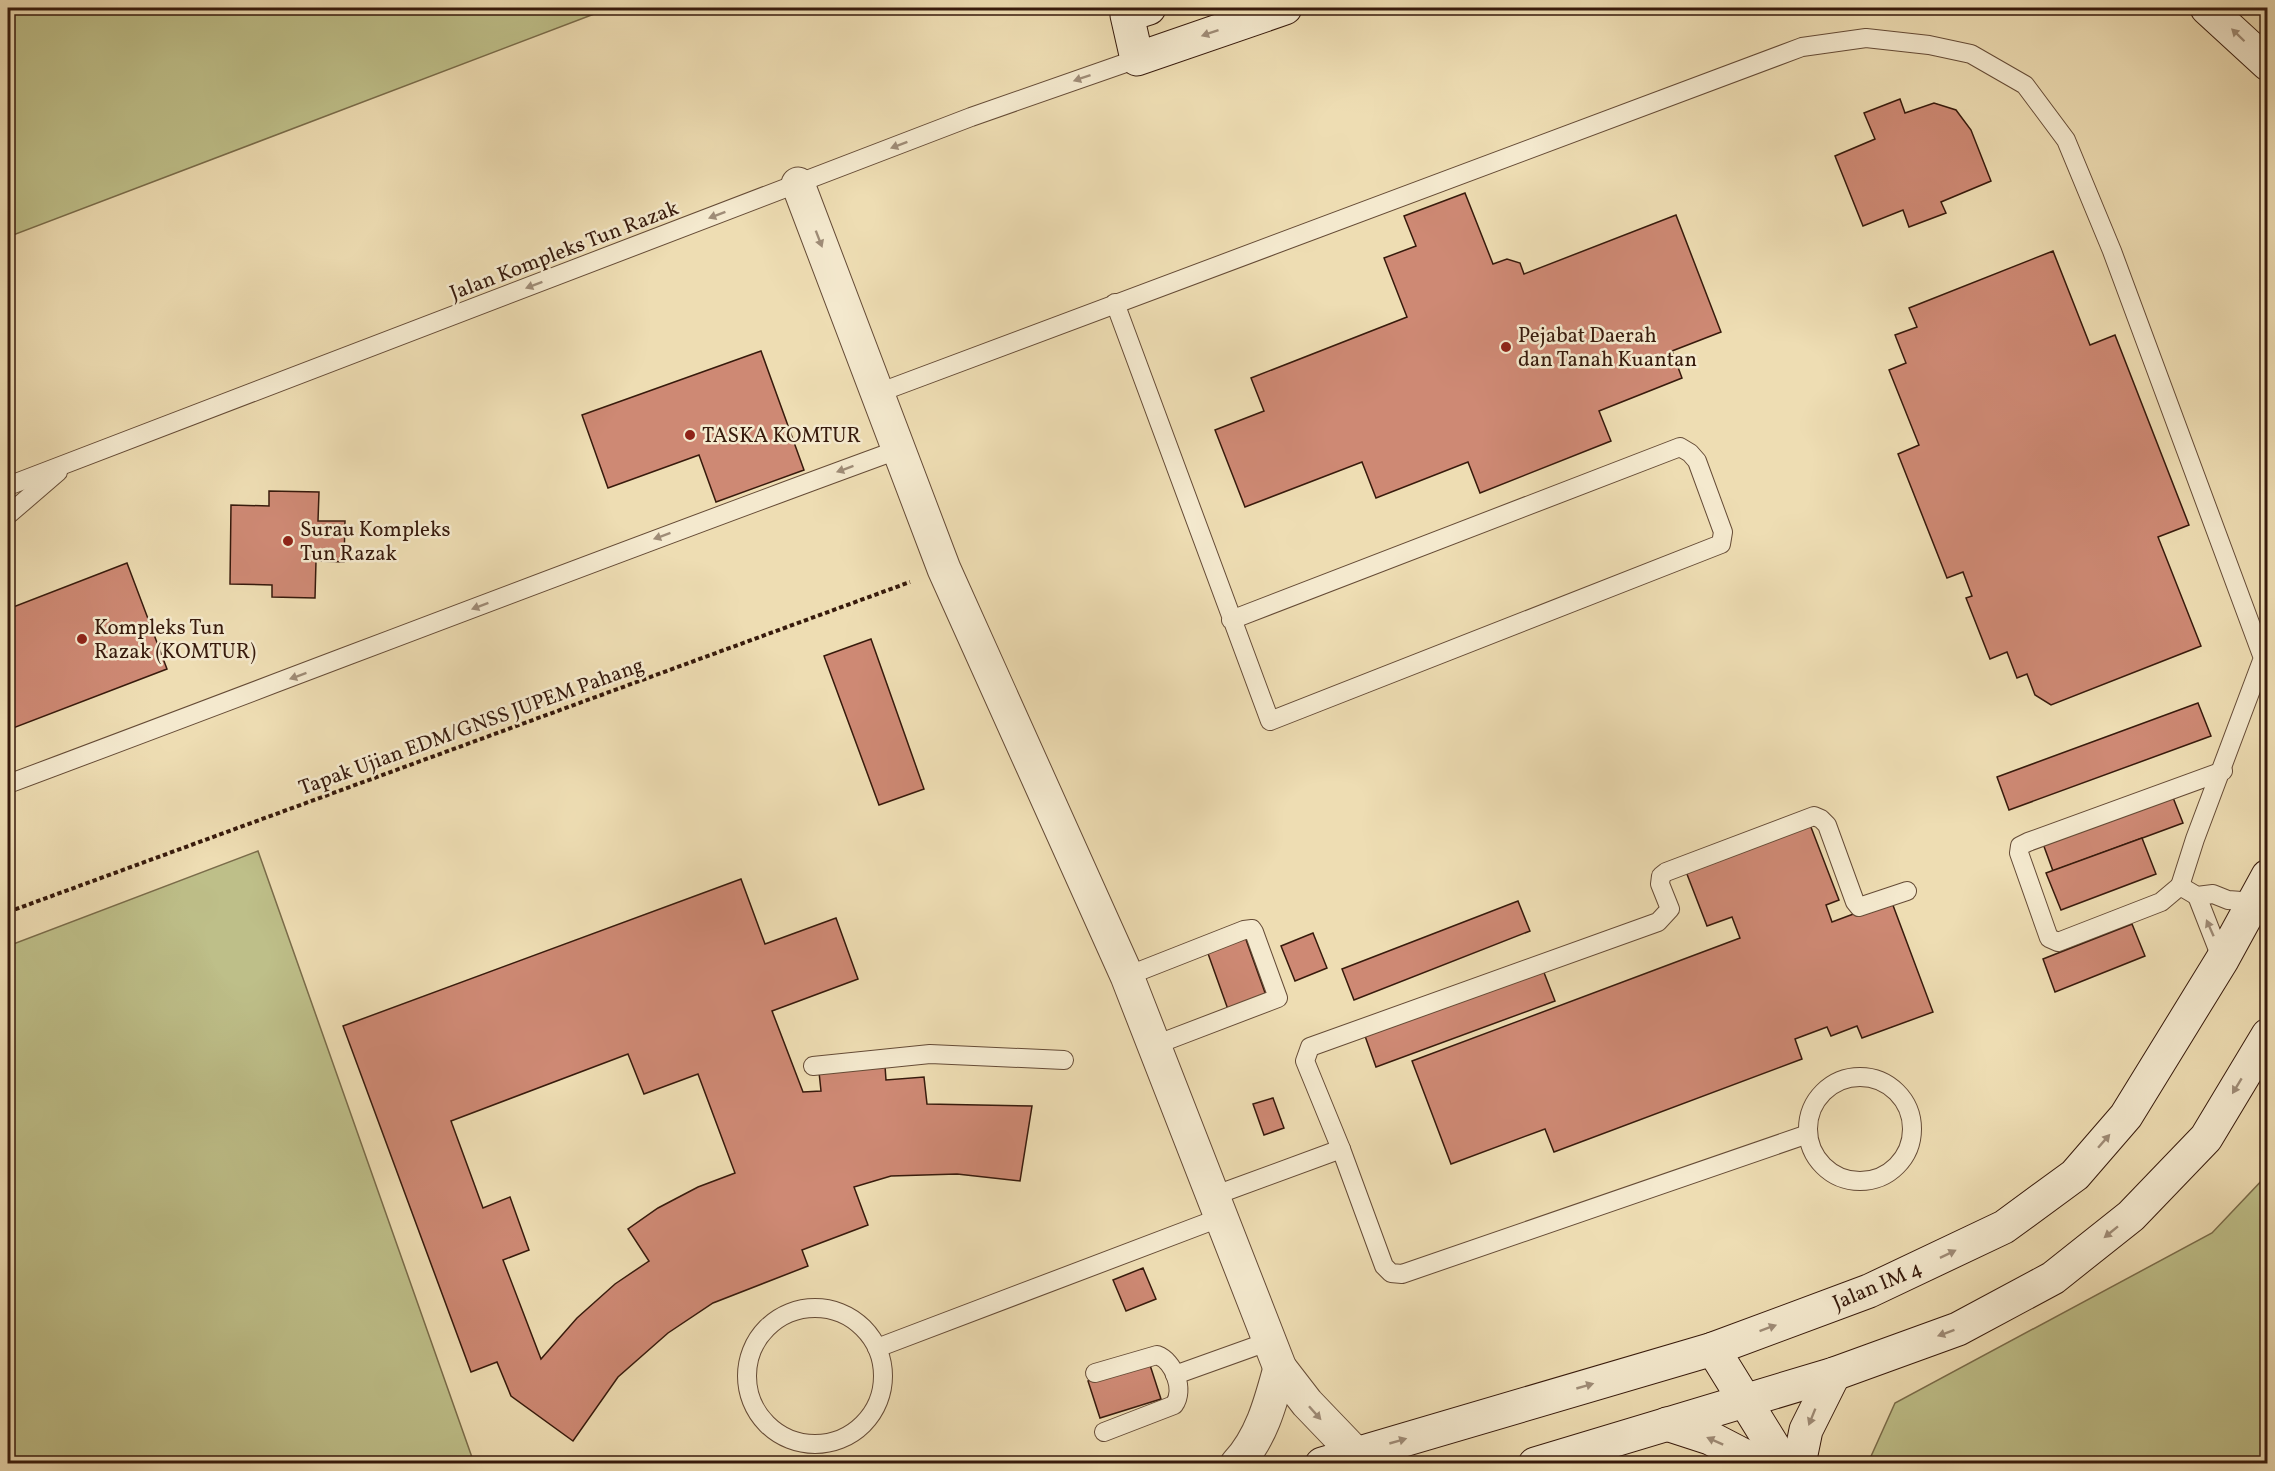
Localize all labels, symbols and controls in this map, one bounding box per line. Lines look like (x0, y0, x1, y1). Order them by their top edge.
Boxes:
one-way arrow (2230, 28, 2245, 42)
one-way arrow (1201, 29, 1219, 39)
one-way arrow (1073, 74, 1091, 84)
one-way arrow (889, 140, 907, 150)
street label: Jalan Kompleks Tun Razak (446, 194, 684, 309)
one-way arrow (707, 211, 725, 221)
one-way arrow (814, 230, 824, 248)
one-way arrow (525, 280, 543, 290)
place label: Pejabat Daerah dan Tanah Kuantan (1518, 322, 1697, 375)
marker: Pejabat Daerah dan Tanah Kuantan (1499, 340, 1513, 354)
place label: TASKA KOMTUR (702, 422, 861, 451)
marker: TASKA KOMTUR (683, 428, 697, 442)
one-way arrow (836, 465, 854, 474)
place label: Surau Kompleks Tun Razak (300, 516, 450, 569)
one-way arrow (653, 532, 671, 542)
marker: Surau Kompleks Tun Razak (281, 534, 295, 548)
one-way arrow (471, 602, 489, 612)
place label: Kompleks Tun Razak (KOMTUR) (94, 614, 256, 667)
marker: Kompleks Tun Razak (KOMTUR) (75, 632, 89, 646)
street label: Tapak Ujian EDM/GNSS JUPEM Pahang (295, 651, 648, 804)
one-way arrow (289, 672, 307, 681)
one-way arrow (2205, 918, 2215, 936)
one-way arrow (2232, 1078, 2243, 1094)
one-way arrow (2097, 1134, 2110, 1149)
one-way arrow (2103, 1225, 2119, 1238)
one-way arrow (1939, 1250, 1956, 1259)
street label: Jalan IM 4 (1828, 1255, 1927, 1318)
one-way arrow (1759, 1323, 1777, 1333)
one-way arrow (1936, 1329, 1954, 1339)
one-way arrow (1576, 1381, 1594, 1390)
one-way arrow (1308, 1405, 1321, 1420)
one-way arrow (1807, 1408, 1816, 1426)
one-way arrow (1389, 1436, 1407, 1445)
one-way arrow (1705, 1436, 1723, 1446)

